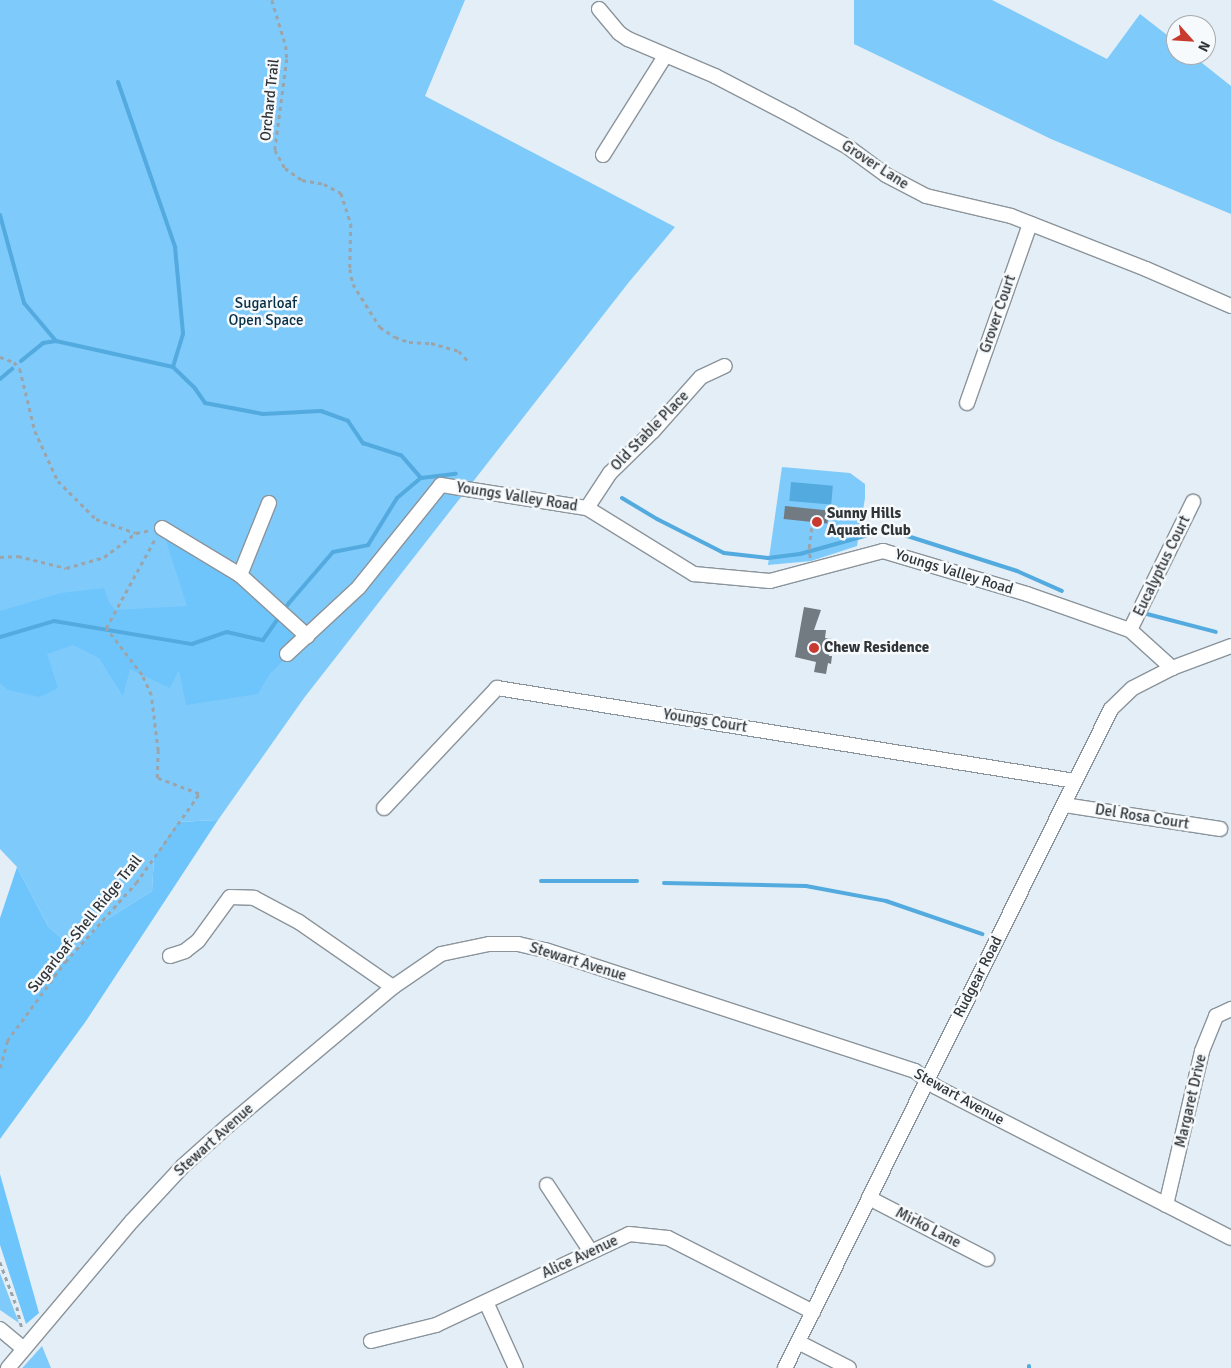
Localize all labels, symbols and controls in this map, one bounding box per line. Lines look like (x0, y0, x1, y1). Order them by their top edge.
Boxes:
north arrow (1166, 15, 1216, 65)
text: N (1194, 38, 1214, 54)
street label: Orchard Trail (257, 58, 283, 142)
street label: Grover Lane (838, 137, 912, 193)
street label: Grover Court (976, 273, 1020, 355)
park label: Sugarloaf Open Space (228, 294, 304, 329)
street label: Old Stable Place (607, 387, 693, 475)
street label: Youngs Valley Road (455, 479, 579, 515)
place label: Sunny Hills Aquatic Club (827, 504, 911, 539)
street label: Eucalyptus Court (1130, 513, 1194, 619)
marker: Sunny Hills Aquatic Club (811, 516, 823, 528)
street label: Youngs Valley Road (893, 545, 1015, 599)
place label: Chew Residence (824, 639, 929, 657)
marker: Chew Residence (808, 642, 820, 654)
street label: Youngs Court (662, 705, 748, 737)
street label: Del Rosa Court (1094, 801, 1190, 833)
street label: Sugarloaf-Shell Ridge Trail (24, 852, 146, 996)
street label: Rudgear Road (950, 933, 1006, 1021)
street label: Stewart Avenue (527, 939, 629, 985)
street label: Margaret Drive (1171, 1052, 1211, 1150)
street label: Stewart Avenue (911, 1065, 1007, 1129)
street label: Stewart Avenue (171, 1100, 257, 1180)
street label: Mirko Lane (892, 1204, 964, 1252)
street label: Alice Avenue (539, 1231, 621, 1283)

